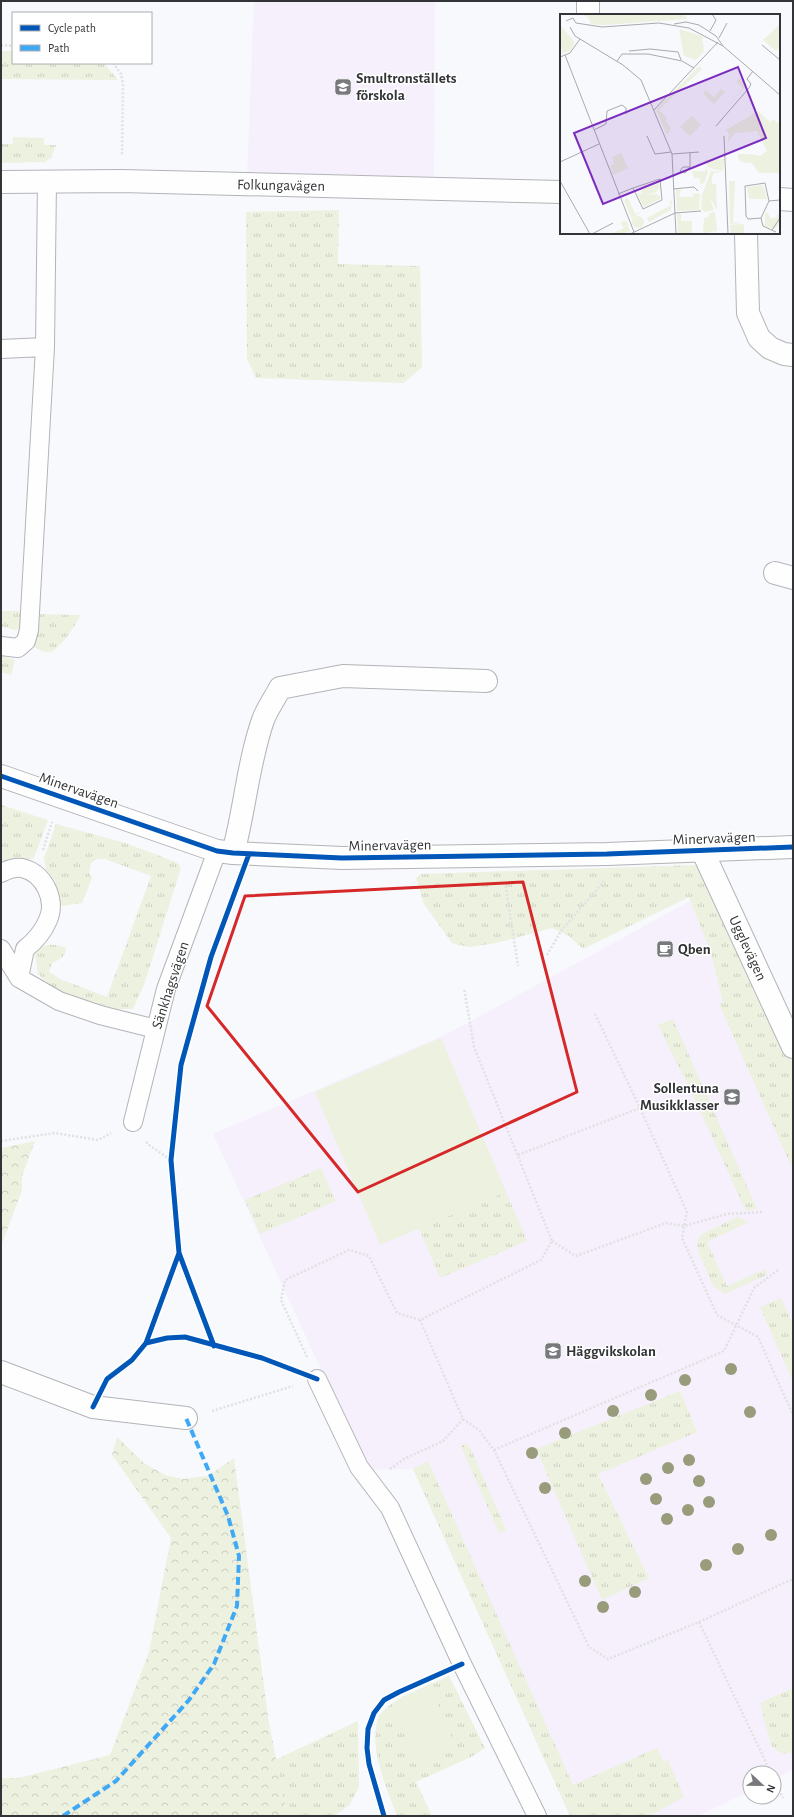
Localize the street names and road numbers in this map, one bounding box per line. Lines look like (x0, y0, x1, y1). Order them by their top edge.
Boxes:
street label: Folkungavägen (237, 177, 325, 194)
street label: Minervavägen (37, 770, 121, 811)
street label: Minervavägen (672, 830, 756, 847)
street label: Minervavägen (348, 837, 432, 854)
street label: Ugglevägen (726, 913, 769, 983)
street label: Sänkhagsvägen (149, 940, 192, 1031)

